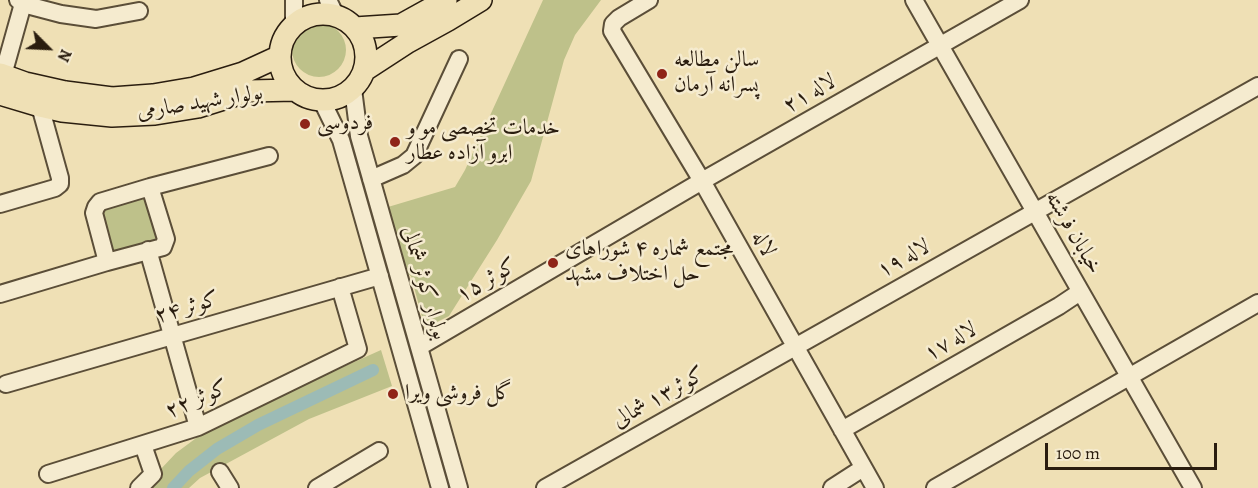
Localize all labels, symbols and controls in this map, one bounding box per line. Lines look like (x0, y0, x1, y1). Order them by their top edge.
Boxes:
north arrow (18, 18, 78, 78)
text: N (52, 46, 77, 65)
place label: سالن مطالعه پسرانه آرمان (674, 48, 759, 100)
marker: سالن مطالعه پسرانه آرمان (655, 67, 669, 81)
street label: لاله ۲۱ (779, 69, 841, 119)
street label: بولوار شهید صارمی (135, 80, 265, 126)
place label: فردوسی (317, 111, 373, 137)
place label: خدمات تخصصی مو و ابرو آزاده عطار (407, 116, 560, 168)
marker: فردوسی (298, 117, 312, 131)
marker: خدمات تخصصی مو و ابرو آزاده عطار (388, 135, 402, 149)
street label: خیابان فرشته (1039, 187, 1107, 279)
street label: بولوار کوثر شمالی (395, 223, 453, 343)
street label: لاله (745, 226, 781, 262)
street label: لاله ۱۹ (873, 234, 935, 284)
place label: مجتمع شماره ۴ شوراهای حل اختلاف مشهد (565, 237, 733, 288)
street label: کوثر ۱۵ (452, 253, 522, 309)
marker: مجتمع شماره ۴ شوراهای حل اختلاف مشهد (546, 256, 560, 270)
street label: کوثر ۲۴ (152, 286, 222, 330)
street label: لاله ۱۷ (920, 317, 982, 367)
street label: کوثر۱۳ شمالی (608, 362, 710, 434)
street label: کوثر ۲۲ (162, 375, 232, 425)
place label: گل فروشی ویرا (405, 381, 512, 407)
marker: گل فروشی ویرا (386, 387, 400, 401)
scale bar (1048, 431, 1220, 469)
text: 100 m (1056, 441, 1100, 465)

